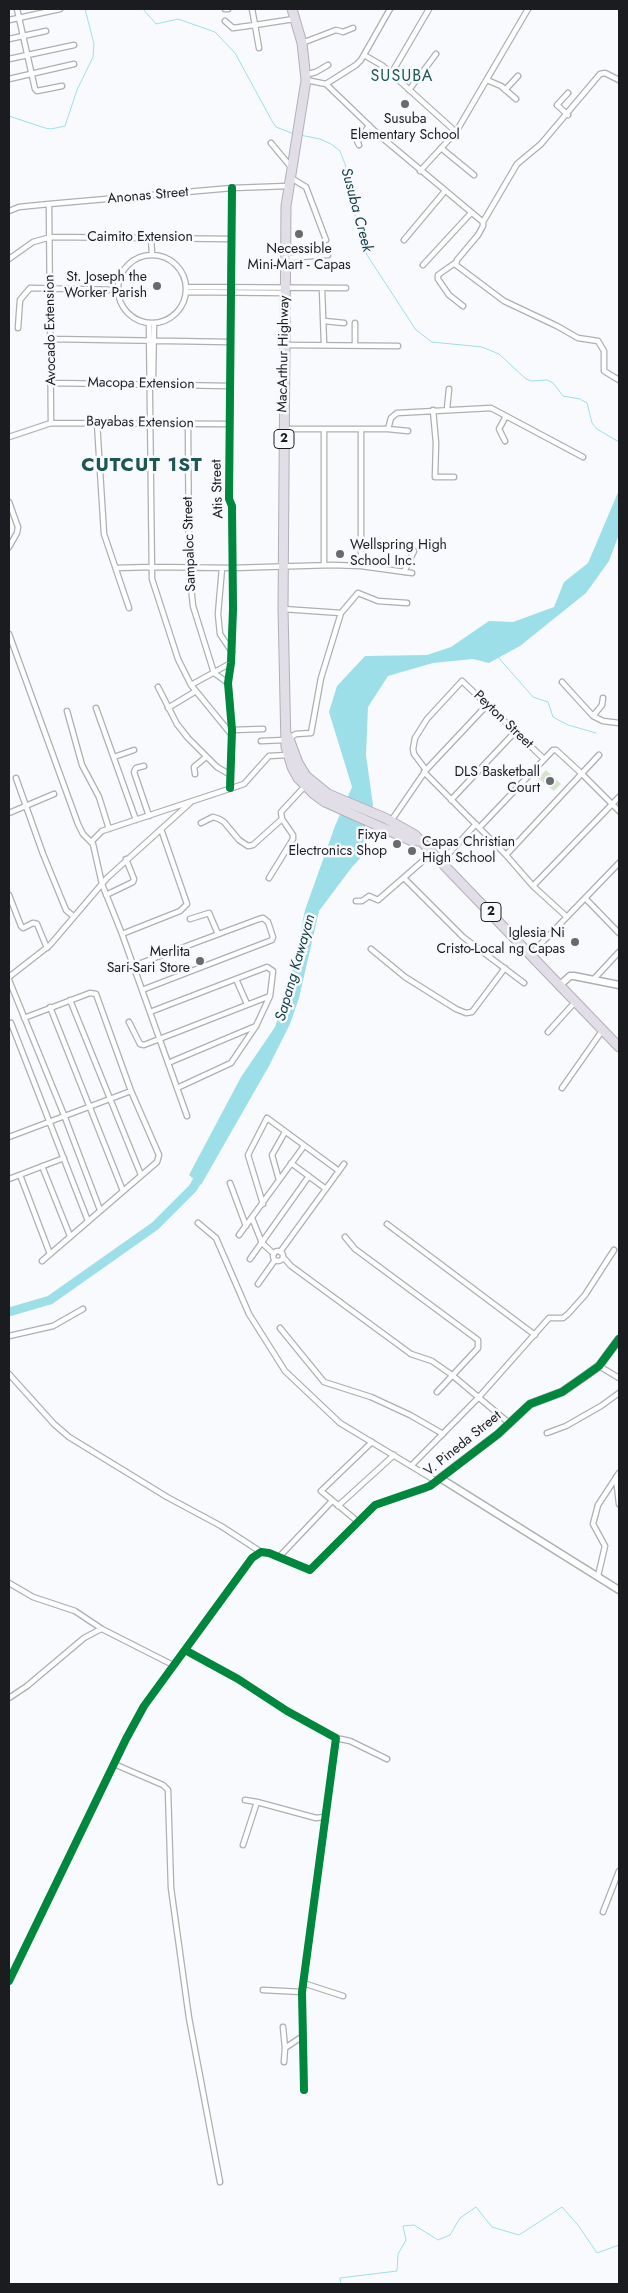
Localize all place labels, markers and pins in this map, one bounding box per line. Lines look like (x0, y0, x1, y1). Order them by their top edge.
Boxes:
marker: Susuba Elementary School (399, 98, 411, 110)
place label: Susuba Elementary School (350, 112, 460, 144)
marker: Necessible Mini-Mart - Capas (293, 228, 305, 240)
place label: Necessible Mini-Mart - Capas (247, 242, 351, 274)
place label: St. Joseph the Worker Parish (64, 270, 147, 302)
marker: St. Joseph the Worker Parish (151, 280, 163, 292)
place label: Wellspring High School Inc. (350, 538, 447, 570)
marker: Wellspring High School Inc. (334, 548, 346, 560)
place label: DLS Basketball Court (454, 765, 540, 798)
marker: DLS Basketball Court (544, 775, 556, 787)
place label: Fixya Electronics Shop (288, 828, 387, 860)
place label: Capas Christian High School (422, 835, 515, 868)
marker: Fixya Electronics Shop (391, 838, 403, 850)
marker: Capas Christian High School (406, 845, 418, 857)
place label: Iglesia Ni Cristo-Local ng Capas (436, 926, 565, 959)
marker: Iglesia Ni Cristo-Local ng Capas (569, 936, 581, 948)
place label: Merlita Sari-Sari Store (107, 945, 190, 978)
marker: Merlita Sari-Sari Store (194, 955, 206, 967)

